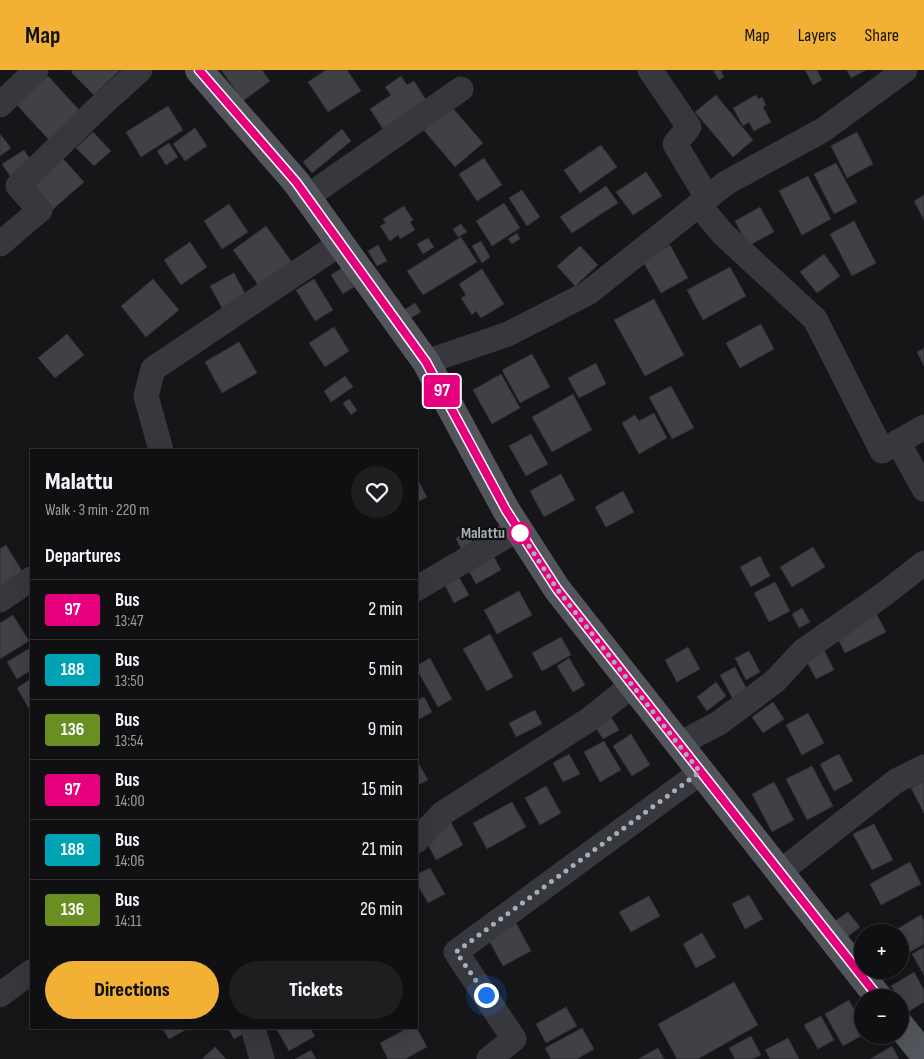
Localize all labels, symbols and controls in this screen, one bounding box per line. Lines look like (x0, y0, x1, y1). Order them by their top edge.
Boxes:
text: Map (25, 21, 60, 50)
text: Map (745, 25, 770, 46)
text: Layers (798, 25, 837, 46)
text: Share (865, 25, 899, 46)
line badge: 97 (420, 375, 464, 407)
text: 97 (434, 380, 450, 401)
button: heart (351, 466, 403, 518)
text: Malattu (45, 467, 113, 496)
text: Walk · 3 min · 220 m (45, 501, 149, 520)
marker: Malattu (509, 522, 531, 544)
place label: Malattu (461, 524, 505, 543)
text: Departures (45, 545, 121, 568)
text: Bus (115, 589, 140, 612)
text: 2 min (368, 598, 403, 621)
text: 97 (64, 599, 81, 620)
text: 13:47 (115, 612, 143, 631)
text: Bus (115, 649, 140, 672)
text: 5 min (368, 658, 403, 681)
text: 188 (60, 659, 85, 680)
text: 13:50 (115, 672, 144, 691)
text: Bus (115, 709, 140, 732)
text: 9 min (368, 718, 403, 741)
text: 136 (61, 719, 84, 740)
text: 13:54 (115, 732, 143, 751)
text: Bus (115, 769, 140, 792)
text: 15 min (362, 778, 403, 801)
text: 97 (64, 779, 81, 800)
text: 14:00 (115, 792, 145, 811)
text: Bus (115, 829, 140, 852)
text: 21 min (362, 838, 403, 861)
text: 188 (60, 839, 85, 860)
text: 14:06 (115, 852, 144, 871)
text: Bus (115, 889, 140, 912)
text: 26 min (360, 898, 403, 921)
text: 136 (61, 899, 84, 920)
text: 14:11 (115, 912, 142, 931)
map controls (854, 924, 909, 1044)
button: + (854, 924, 909, 979)
button: Directions (45, 961, 219, 1019)
button: Tickets (229, 961, 403, 1019)
your location (474, 983, 499, 1008)
button: − (854, 989, 909, 1044)

